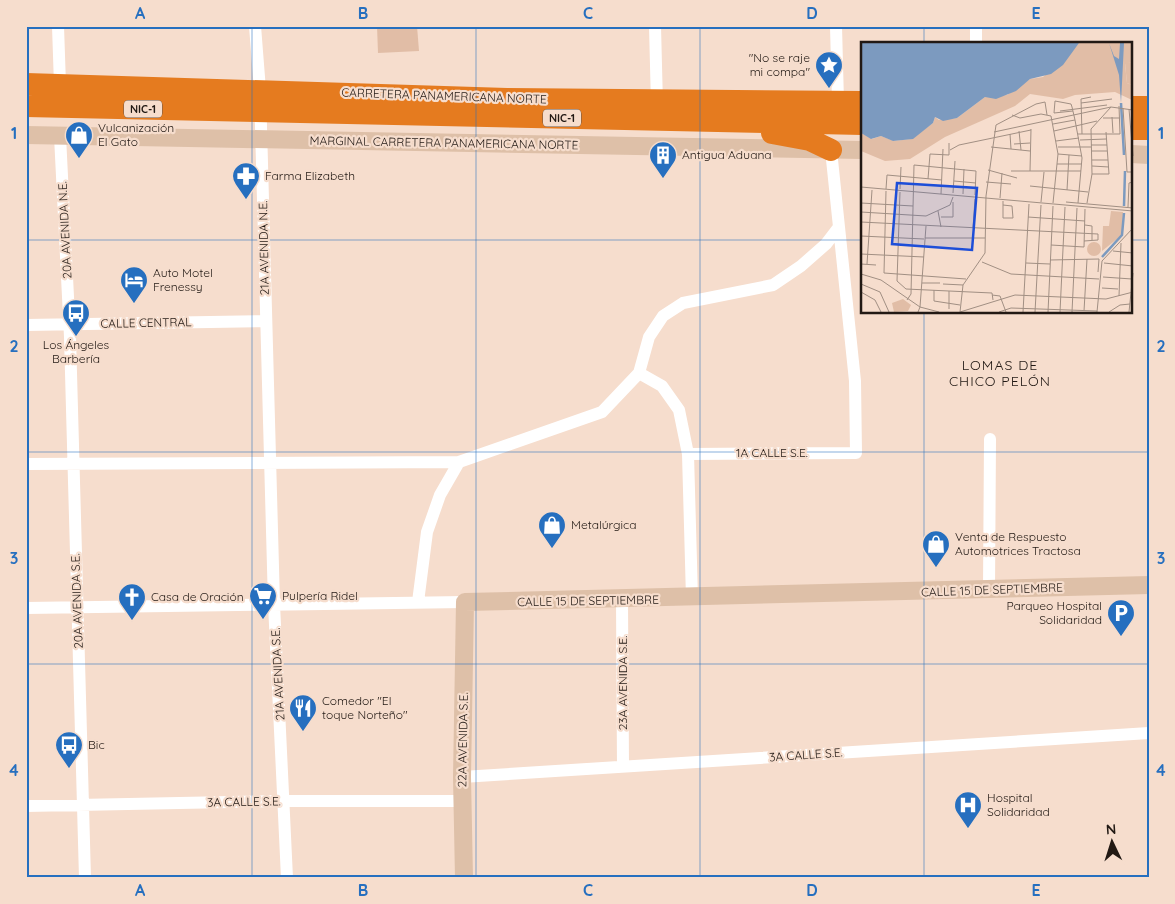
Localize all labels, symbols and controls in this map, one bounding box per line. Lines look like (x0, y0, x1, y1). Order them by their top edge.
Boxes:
text: A (135, 3, 146, 23)
text: B (358, 3, 368, 23)
text: C (583, 3, 593, 23)
text: D (806, 3, 818, 23)
text: E (1031, 3, 1041, 23)
inset map (861, 42, 1132, 314)
place label: "No se raje mi compa" (749, 50, 810, 79)
place icon: "No se raje mi compa" (814, 50, 844, 89)
street label: CARRETERA PANAMERICANA NORTE (341, 84, 547, 107)
road number: NIC-1 (124, 100, 162, 118)
road number: NIC-1 (543, 110, 581, 126)
shop icon: Vulcanización El Gato (64, 120, 94, 159)
place label: Vulcanización El Gato (98, 120, 174, 149)
text: 1 (11, 123, 17, 143)
text: 1 (1158, 123, 1164, 143)
street label: MARGINAL CARRETERA PANAMERICANA NORTE (310, 133, 579, 152)
building icon: Antigua Aduana (648, 140, 678, 179)
place label: Antigua Aduana (682, 147, 772, 162)
pharmacy icon: Farma Elizabeth (231, 161, 261, 200)
place label: Farma Elizabeth (265, 168, 355, 183)
street label: 20A AVENIDA N.E. (54, 181, 75, 279)
street label: 21A AVENIDA N.E. (255, 200, 272, 296)
hotel icon: Auto Motel Frenessy (119, 265, 149, 304)
place label: Auto Motel Frenessy (153, 265, 213, 294)
bus stop icon: Los Ángeles Barbería (61, 298, 91, 337)
street label: CALLE CENTRAL (100, 314, 192, 331)
text: 2 (9, 336, 19, 356)
text: 2 (1156, 336, 1166, 356)
place label: Los Ángeles Barbería (43, 337, 110, 366)
district label: LOMAS DE CHICO PELÓN (949, 356, 1051, 390)
street label: 1A CALLE S.E. (736, 445, 808, 460)
shop icon: Metalúrgica (537, 510, 567, 549)
place label: Metalúrgica (571, 517, 637, 532)
shop icon: Venta de Respuesto Automotrices Tractosa (921, 529, 951, 568)
place label: Venta de Respuesto Automotrices Tractosa (955, 529, 1081, 558)
text: 3 (10, 548, 18, 568)
text: 3 (1157, 548, 1165, 568)
street label: 20A AVENIDA S.E. (67, 553, 86, 649)
street label: CALLE 15 DE SEPTIEMBRE (921, 580, 1063, 599)
supermarket icon: Pulpería Ridel (248, 581, 278, 620)
church icon: Casa de Oración (117, 582, 147, 621)
place label: Pulpería Ridel (282, 588, 358, 603)
place label: Casa de Oración (151, 589, 244, 604)
street label: CALLE 15 DE SEPTIEMBRE (517, 592, 659, 609)
place label: Parqueo Hospital Solidaridad (1006, 598, 1102, 627)
parking icon: Parqueo Hospital Solidaridad (1106, 598, 1136, 637)
street label: 21A AVENIDA S.E. (268, 627, 287, 721)
street label: 23A AVENIDA S.E. (615, 636, 630, 730)
street label: 22A AVENIDA S.E. (454, 692, 471, 788)
restaurant icon: Comedor "El toque Norteño" (288, 693, 318, 732)
place label: Comedor "El toque Norteño" (322, 693, 408, 722)
bus stop icon: Bic (54, 730, 84, 769)
place label: Bic (88, 737, 105, 752)
street label: 3A CALLE S.E. (769, 744, 843, 765)
text: 4 (9, 760, 19, 780)
text: 4 (1156, 760, 1166, 780)
hospital icon: Hospital Solidaridad (953, 790, 983, 829)
place label: Hospital Solidaridad (987, 790, 1050, 819)
street label: 3A CALLE S.E. (207, 793, 281, 810)
north arrow (1088, 816, 1138, 866)
text: N (1105, 820, 1117, 838)
text: A (135, 880, 146, 900)
text: B (358, 880, 368, 900)
text: C (583, 880, 593, 900)
text: D (806, 880, 818, 900)
text: E (1031, 880, 1041, 900)

